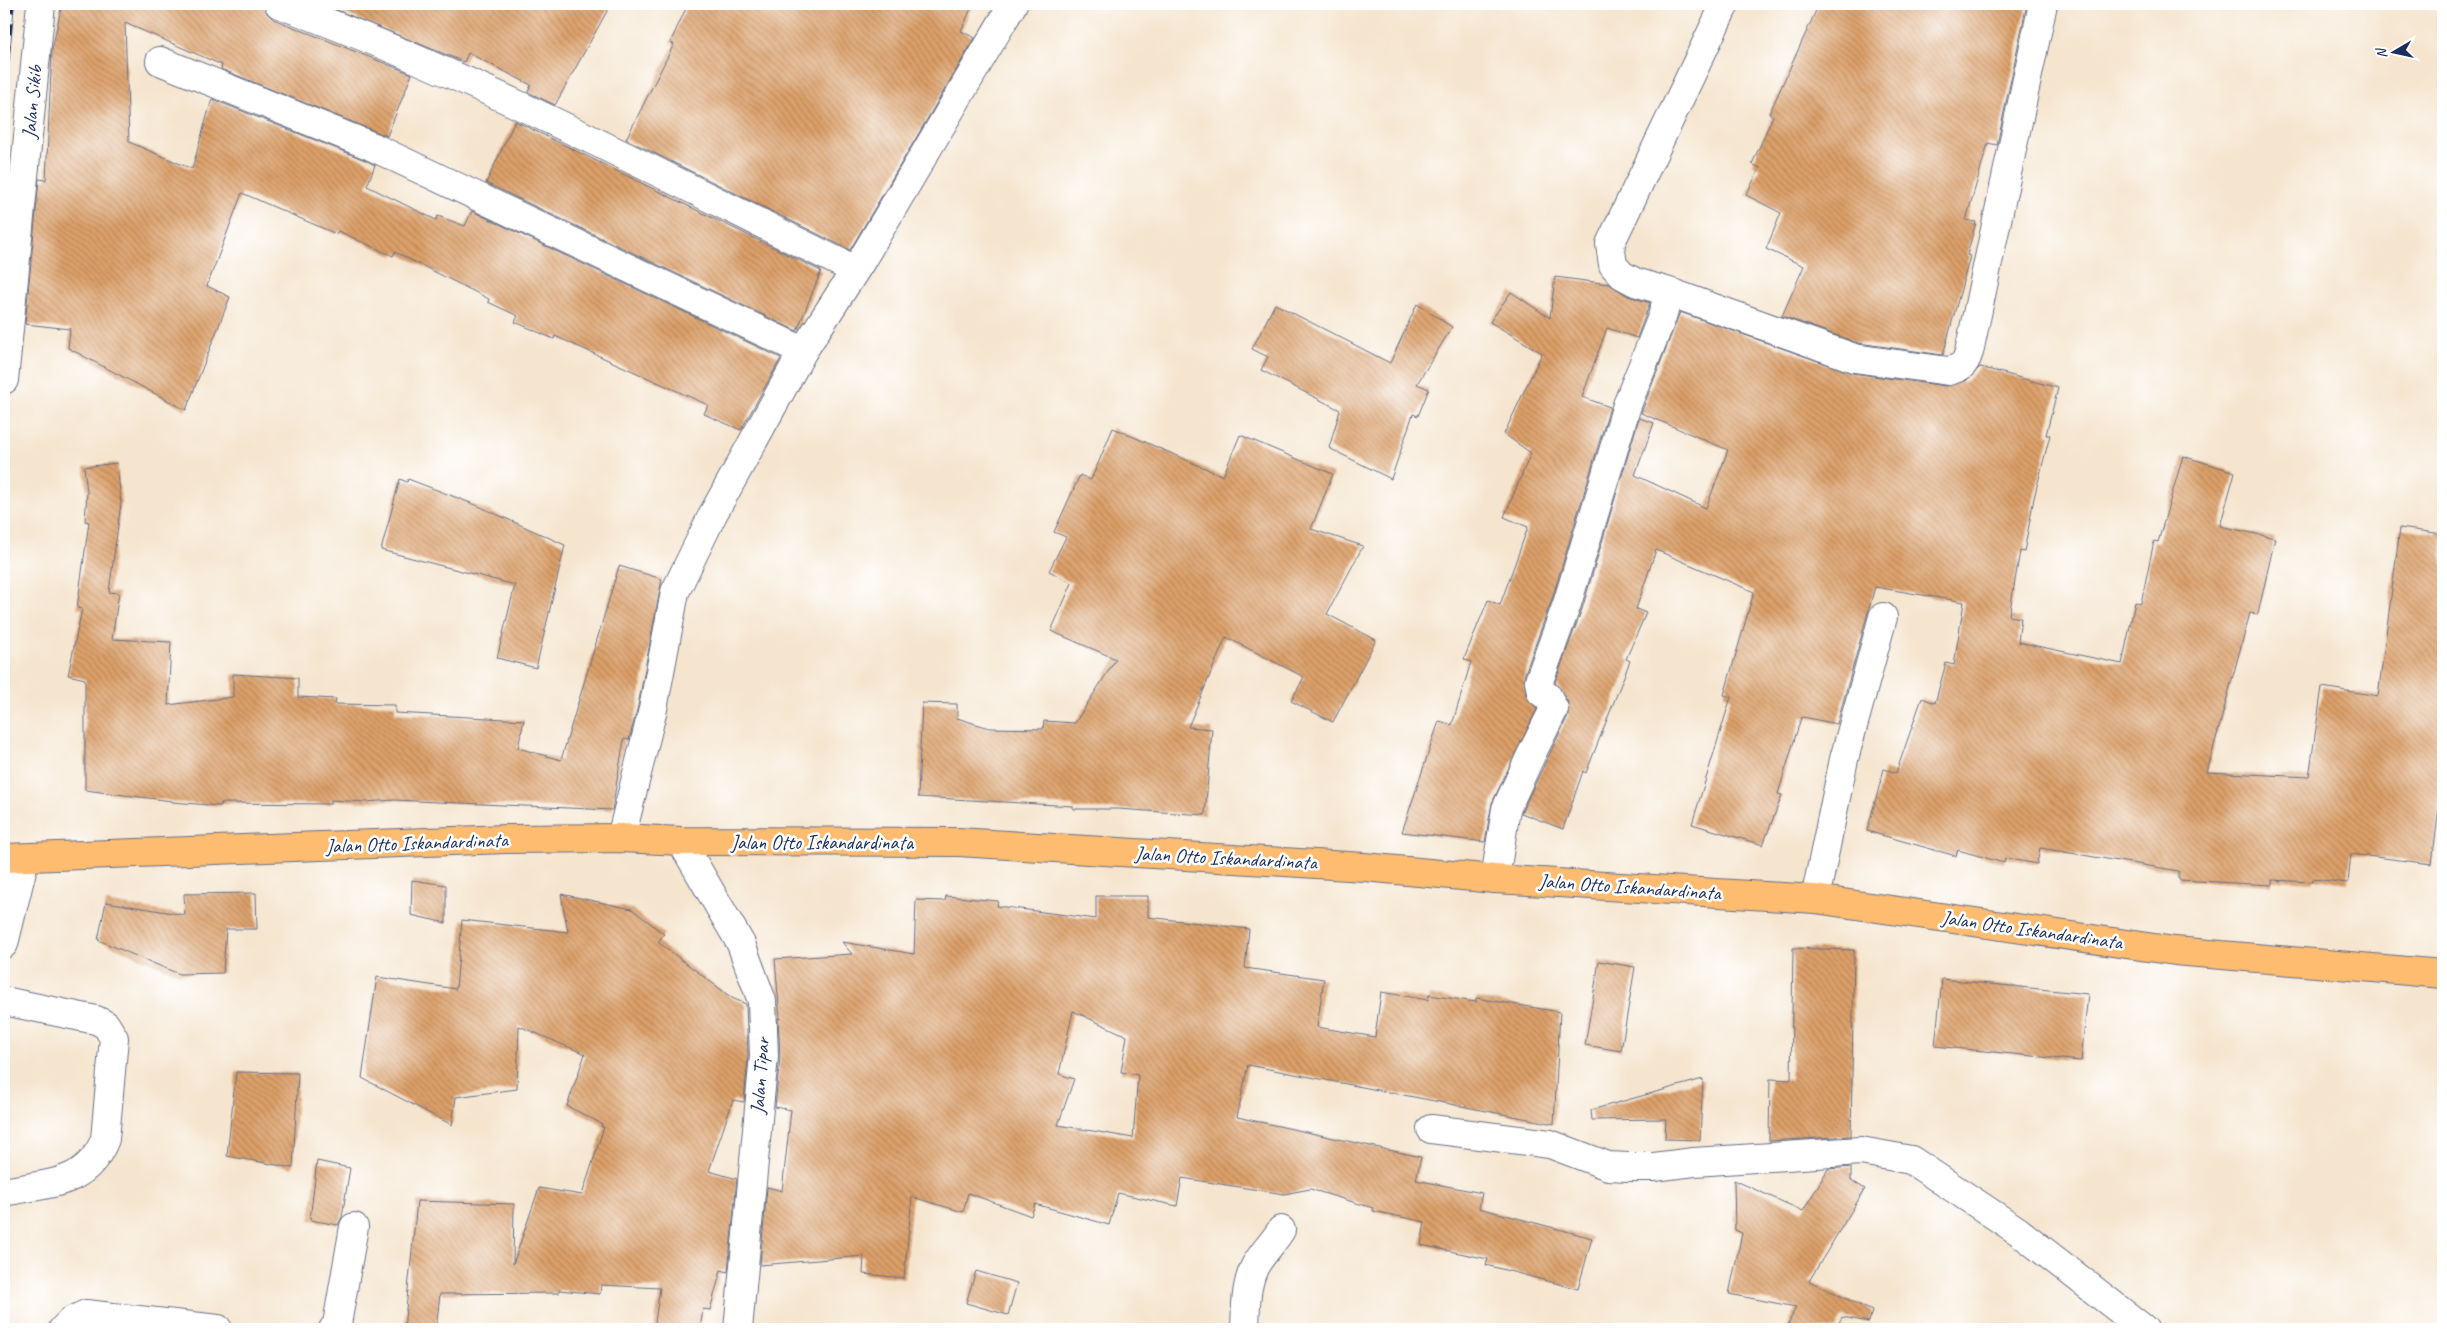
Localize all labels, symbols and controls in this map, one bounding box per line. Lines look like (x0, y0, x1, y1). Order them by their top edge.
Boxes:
north arrow (2370, 28, 2420, 78)
text: N (2372, 46, 2391, 60)
street label: Jalan Sikib (16, 63, 48, 141)
street label: Jalan Otto Iskandardinata (325, 827, 510, 859)
street label: Jalan Otto Iskandardinata (730, 830, 915, 855)
street label: Jalan Otto Iskandardinata (1134, 841, 1319, 875)
street label: Jalan Otto Iskandardinata (1537, 868, 1724, 906)
street label: Jalan Otto Iskandardinata (1939, 905, 2126, 955)
street label: Jalan Tipar (745, 1035, 775, 1116)

